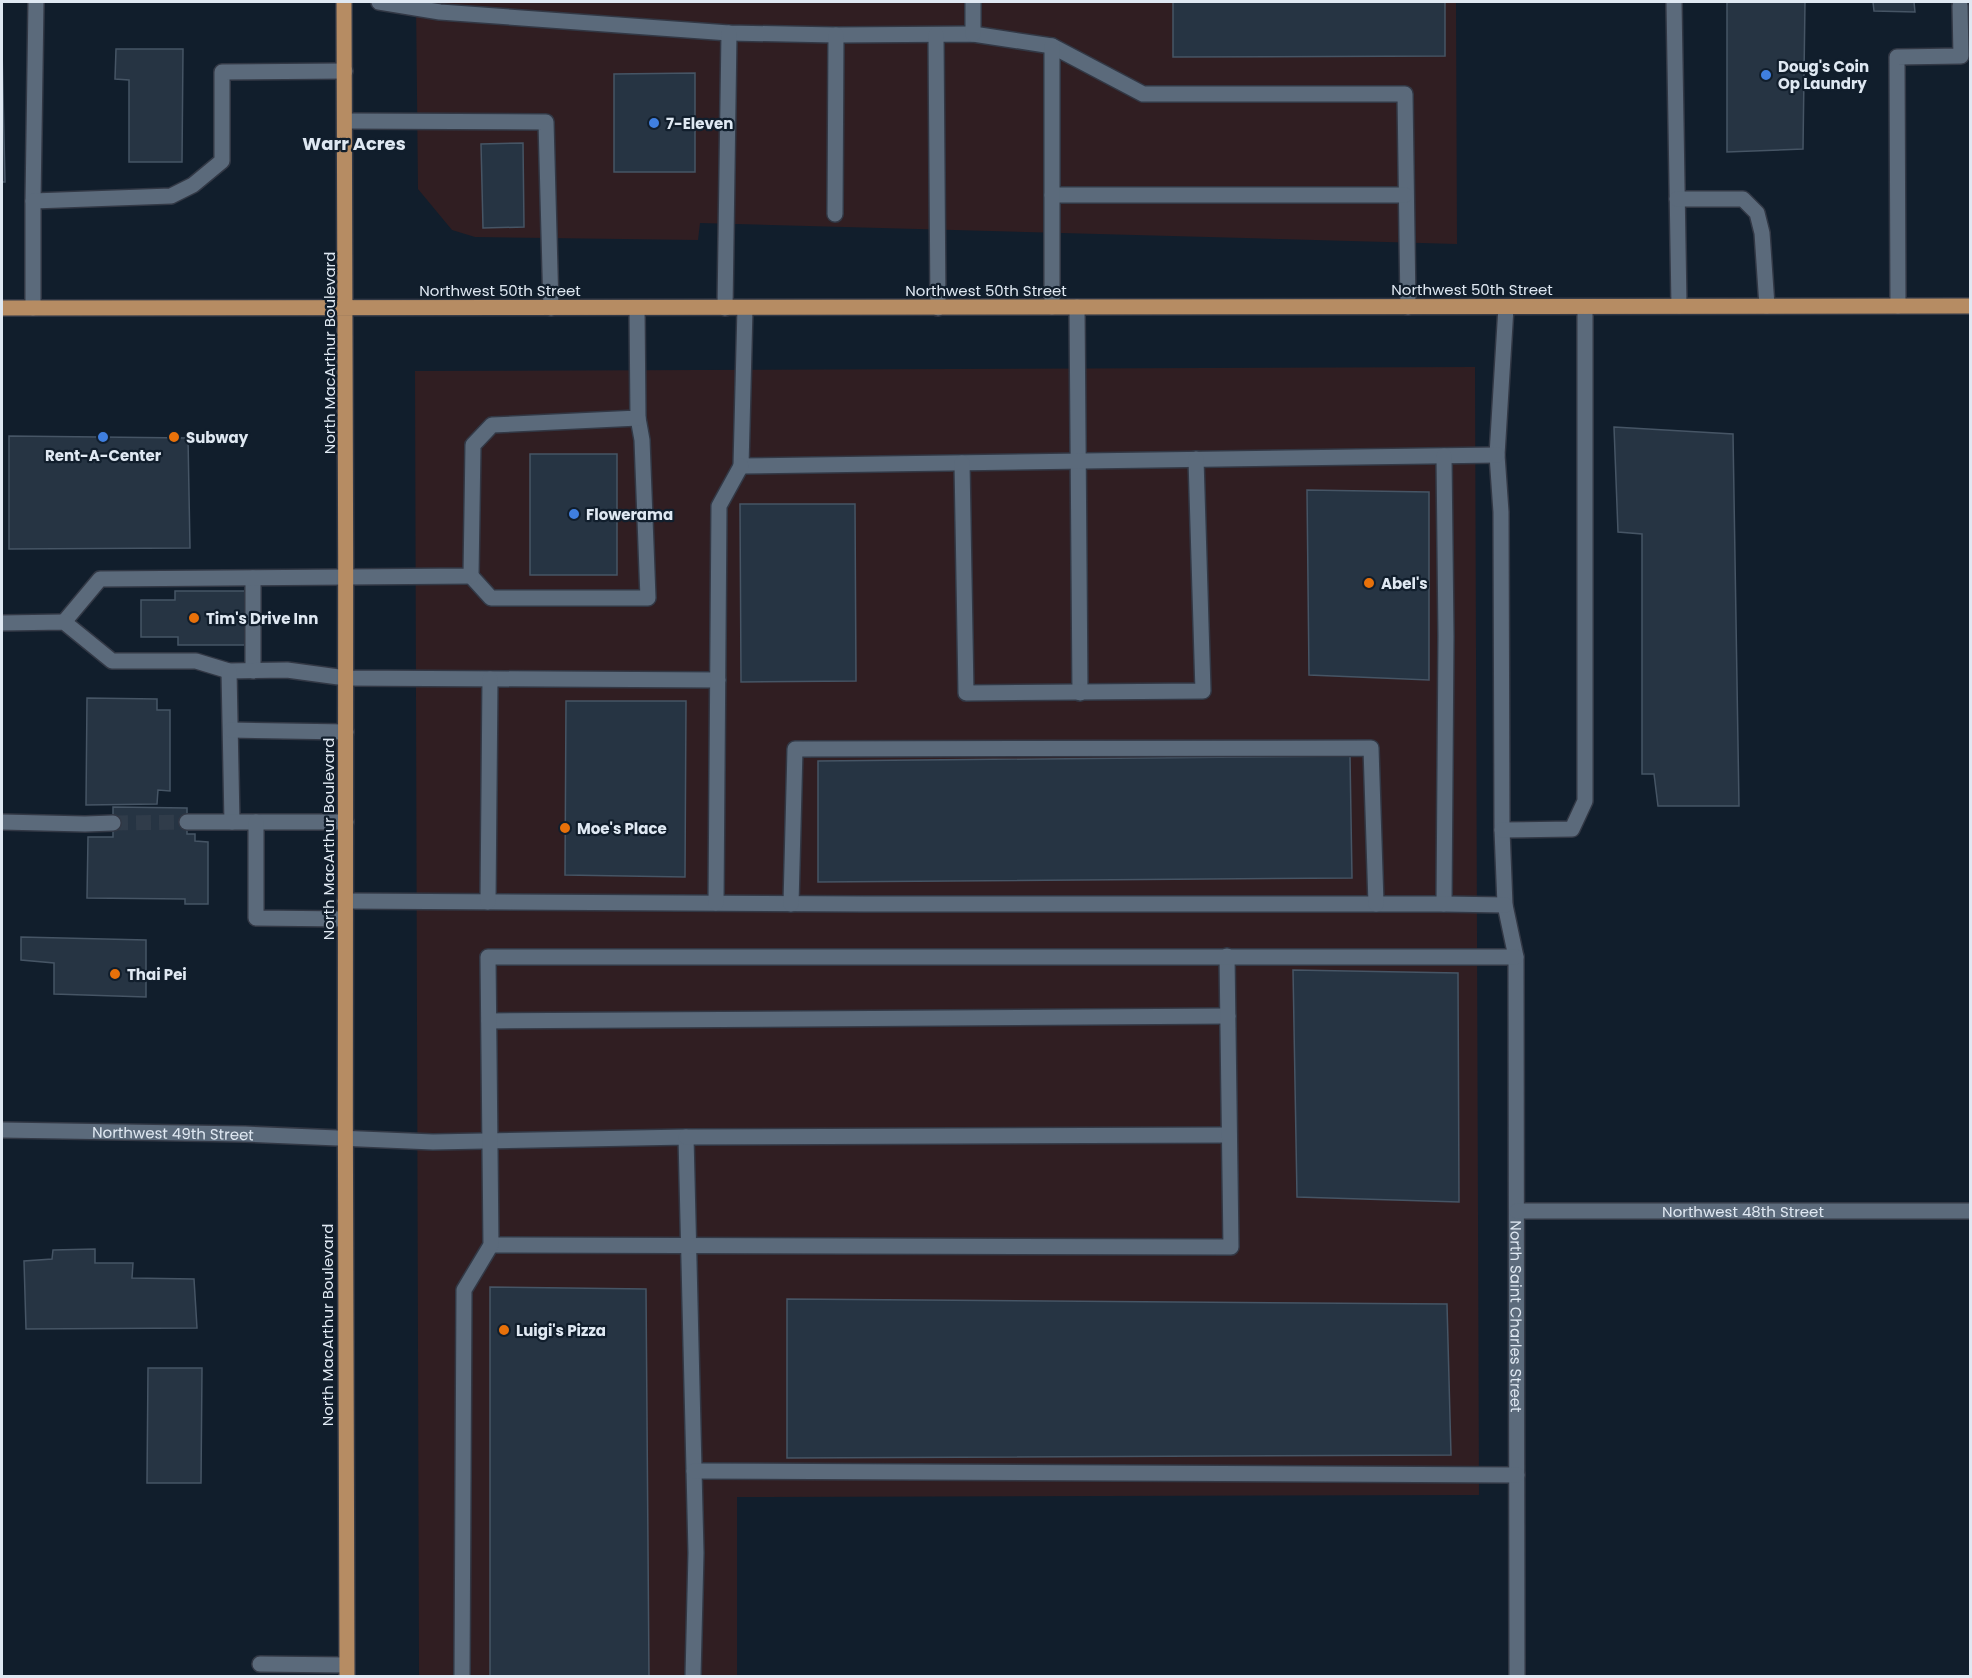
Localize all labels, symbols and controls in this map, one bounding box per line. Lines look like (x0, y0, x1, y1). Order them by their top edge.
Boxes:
place label: Doug's Coin Op Laundry (1778, 56, 1869, 94)
marker: Doug's Coin Op Laundry (1759, 68, 1773, 82)
place label: 7-Eleven (666, 113, 733, 134)
marker: 7-Eleven (647, 116, 661, 130)
district label: Warr Acres (302, 131, 406, 156)
street label: North MacArthur Boulevard (319, 252, 340, 454)
street label: Northwest 50th Street (1391, 279, 1553, 300)
street label: Northwest 50th Street (419, 280, 581, 301)
street label: Northwest 50th Street (905, 280, 1067, 301)
place label: Subway (186, 427, 249, 448)
marker: Rent-A-Center (96, 430, 110, 444)
marker: Subway (167, 430, 181, 444)
place label: Rent-A-Center (45, 445, 162, 466)
place label: Flowerama (586, 504, 673, 525)
marker: Flowerama (567, 507, 581, 521)
place label: Abel's (1381, 573, 1428, 594)
marker: Abel's (1362, 576, 1376, 590)
place label: Tim's Drive Inn (206, 608, 318, 629)
marker: Tim's Drive Inn (187, 611, 201, 625)
street label: North MacArthur Boulevard (318, 738, 339, 940)
place label: Moe's Place (577, 818, 667, 839)
marker: Moe's Place (558, 821, 572, 835)
place label: Thai Pei (127, 964, 187, 985)
marker: Thai Pei (108, 967, 122, 981)
street label: Northwest 49th Street (92, 1121, 254, 1145)
street label: Northwest 48th Street (1662, 1201, 1824, 1222)
street label: North Saint Charles Street (1506, 1220, 1527, 1413)
street label: North MacArthur Boulevard (317, 1224, 338, 1426)
place label: Luigi's Pizza (516, 1320, 606, 1341)
marker: Luigi's Pizza (497, 1323, 511, 1337)

